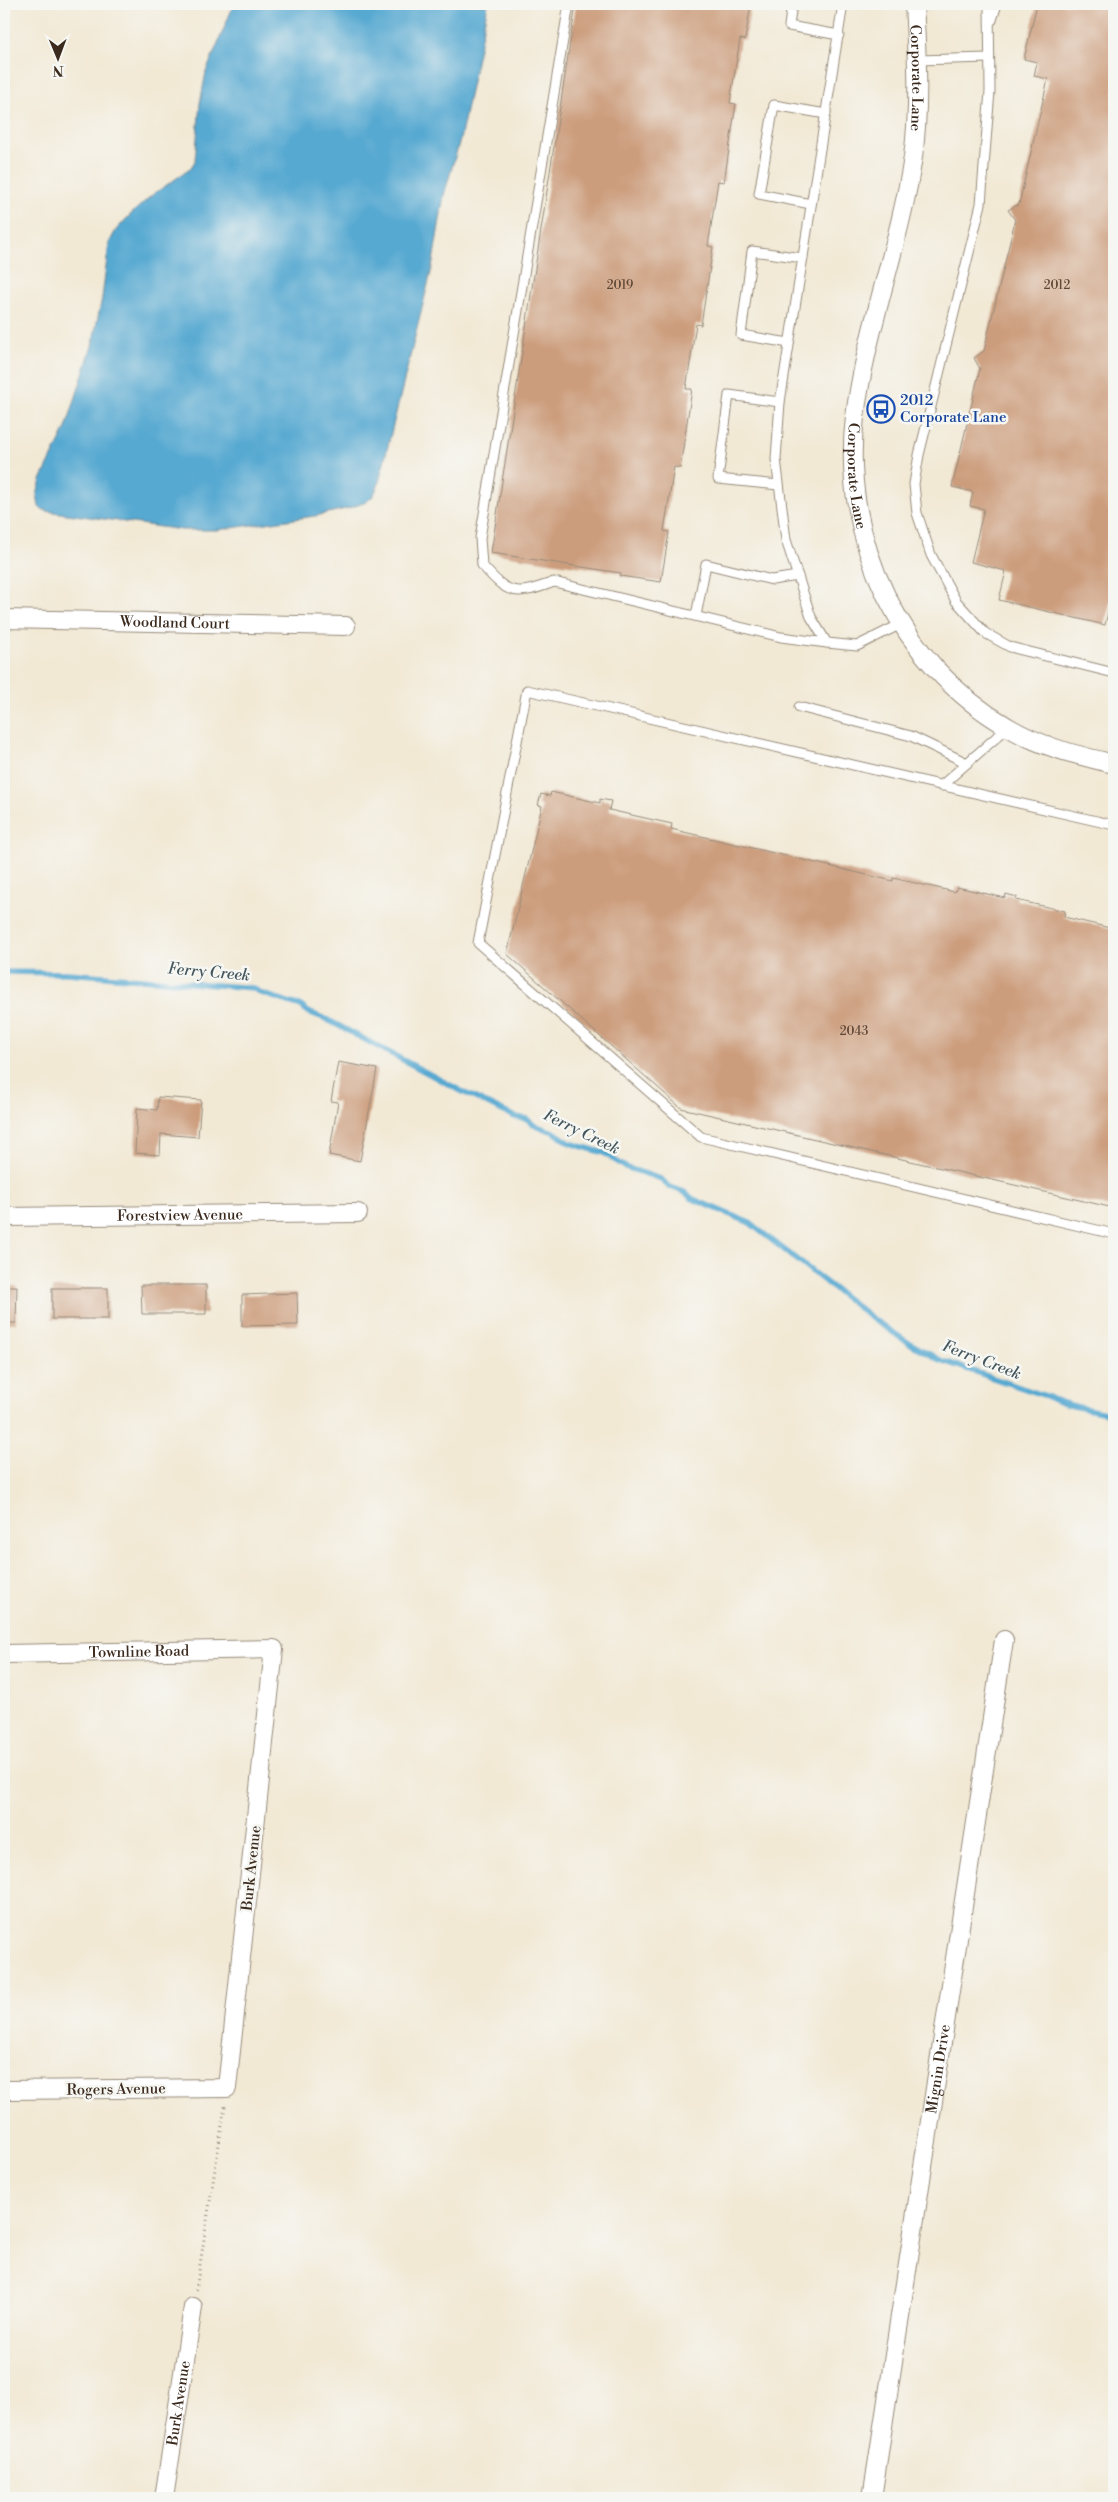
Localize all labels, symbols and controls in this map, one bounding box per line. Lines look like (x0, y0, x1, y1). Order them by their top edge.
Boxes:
street label: Corporate Lane (905, 24, 926, 132)
north arrow (32, 32, 82, 82)
text: N (53, 61, 64, 79)
house number: 2019 (607, 278, 633, 293)
house number: 2012 (1044, 278, 1070, 293)
place label: 2012 Corporate Lane (900, 391, 1007, 427)
bus stop icon: 2012 Corporate Lane (866, 394, 896, 424)
street label: Corporate Lane (843, 422, 871, 531)
street label: Woodland Court (119, 612, 231, 634)
water label: Ferry Creek (167, 958, 251, 986)
house number: 2043 (840, 1024, 869, 1039)
water label: Ferry Creek (540, 1105, 623, 1159)
street label: Forestview Avenue (117, 1205, 243, 1226)
water label: Ferry Creek (939, 1336, 1024, 1384)
street label: Townline Road (89, 1642, 190, 1662)
street label: Burk Avenue (237, 1824, 265, 1913)
street label: Mignin Drive (922, 2023, 955, 2115)
street label: Rogers Avenue (66, 2079, 166, 2100)
street label: Burk Avenue (163, 2359, 195, 2448)

